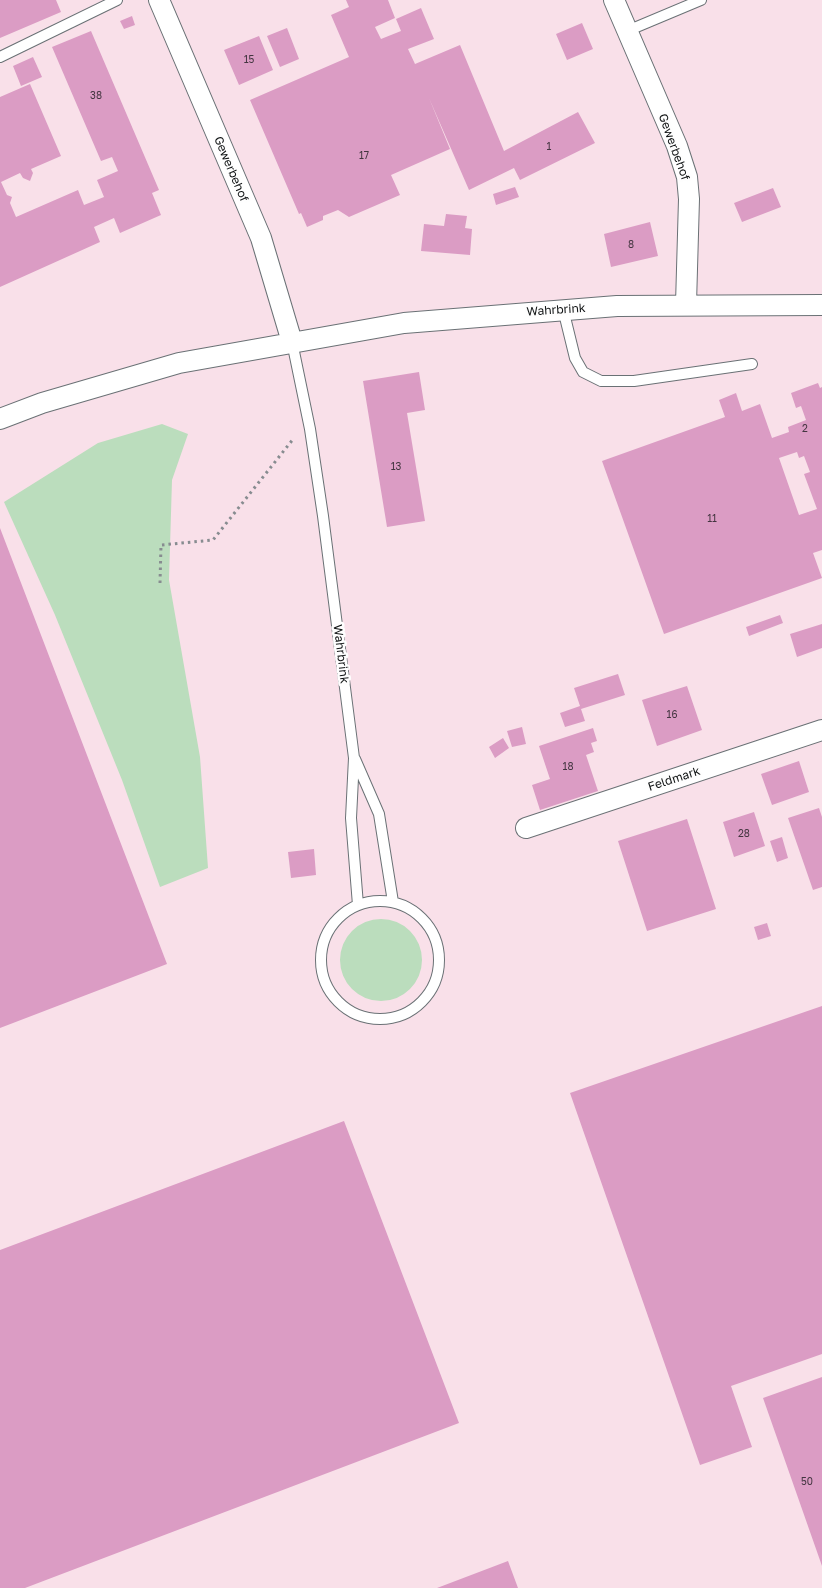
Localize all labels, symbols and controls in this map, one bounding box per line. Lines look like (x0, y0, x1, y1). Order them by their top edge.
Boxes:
house number: 15 (244, 54, 254, 66)
house number: 38 (90, 90, 102, 102)
street label: Gewerbehof (655, 112, 693, 182)
street label: Gewerbehof (211, 134, 251, 204)
house number: 1 (547, 141, 551, 153)
house number: 17 (359, 150, 369, 162)
house number: 8 (628, 239, 634, 251)
street label: Wahrbrink (526, 301, 586, 319)
house number: 2 (802, 423, 808, 435)
house number: 13 (391, 461, 401, 473)
house number: 11 (707, 513, 717, 525)
street label: Wahrbrink (330, 624, 352, 684)
house number: 16 (667, 709, 677, 721)
house number: 18 (563, 761, 573, 773)
street label: Feldmark (646, 764, 702, 794)
house number: 28 (738, 828, 750, 840)
house number: 50 (801, 1476, 813, 1488)

